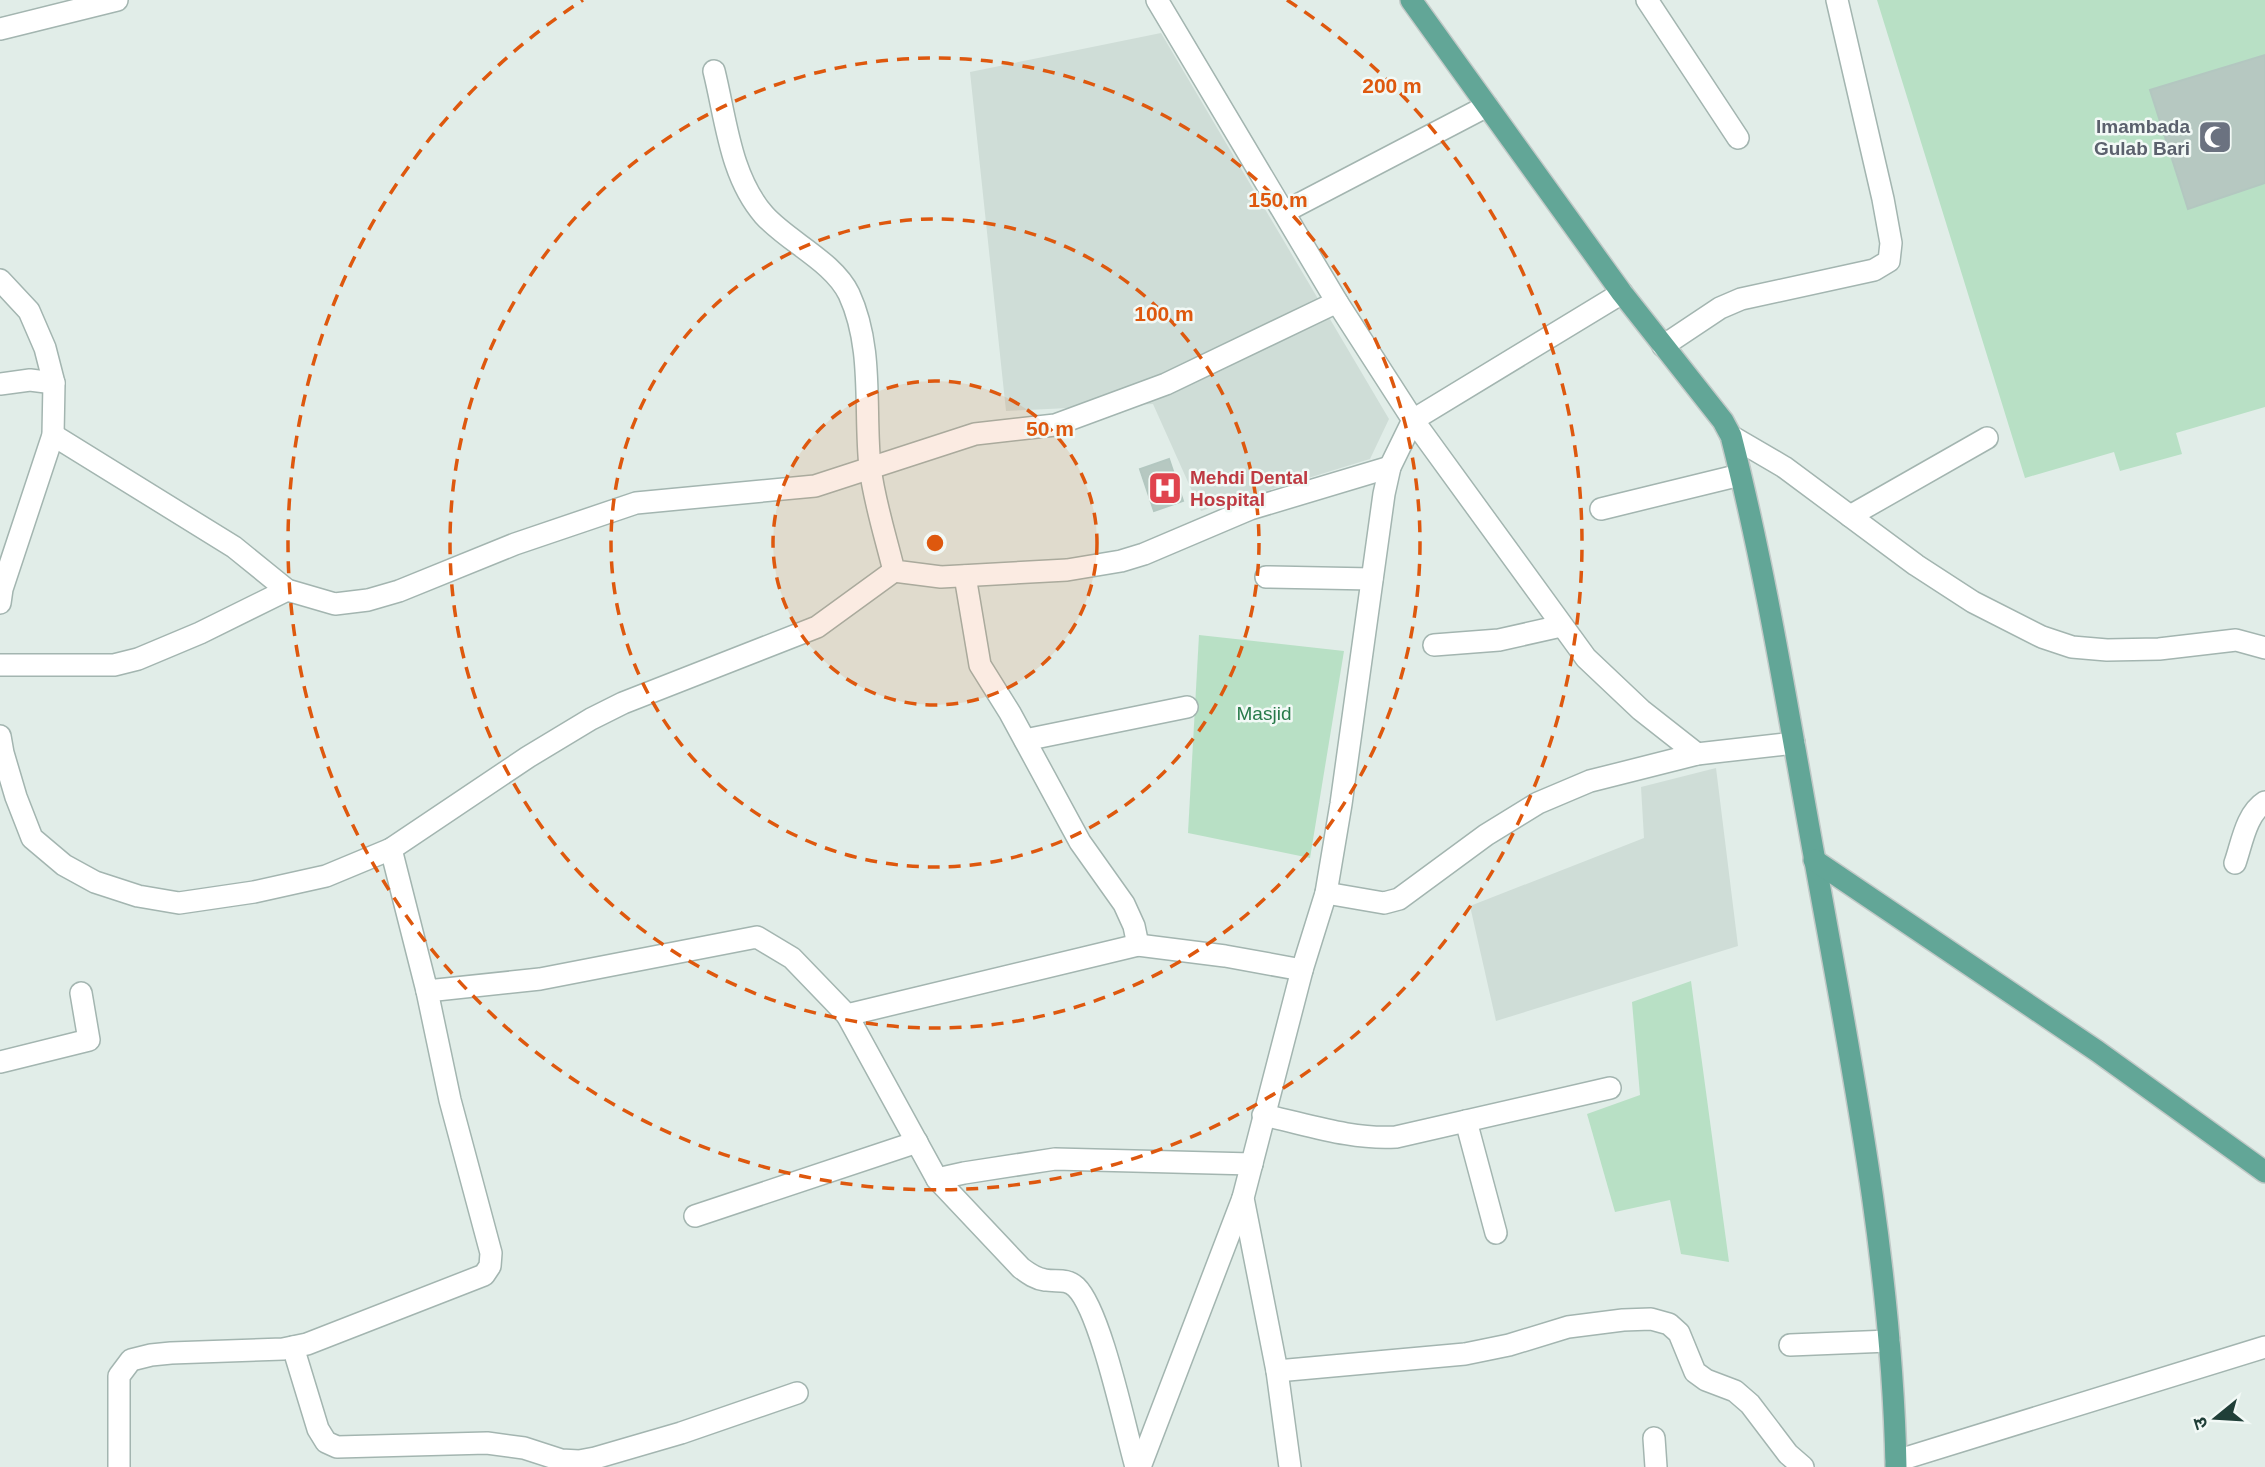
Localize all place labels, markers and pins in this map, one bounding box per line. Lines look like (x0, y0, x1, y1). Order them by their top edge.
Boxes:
place label: Imambada Gulab Bari (2094, 116, 2190, 159)
mosque icon: Imambada Gulab Bari (2196, 118, 2234, 156)
place label: Mehdi Dental Hospital (1190, 467, 1308, 510)
hospital icon: Mehdi Dental Hospital (1146, 469, 1184, 507)
centre of rings (923, 531, 947, 555)

